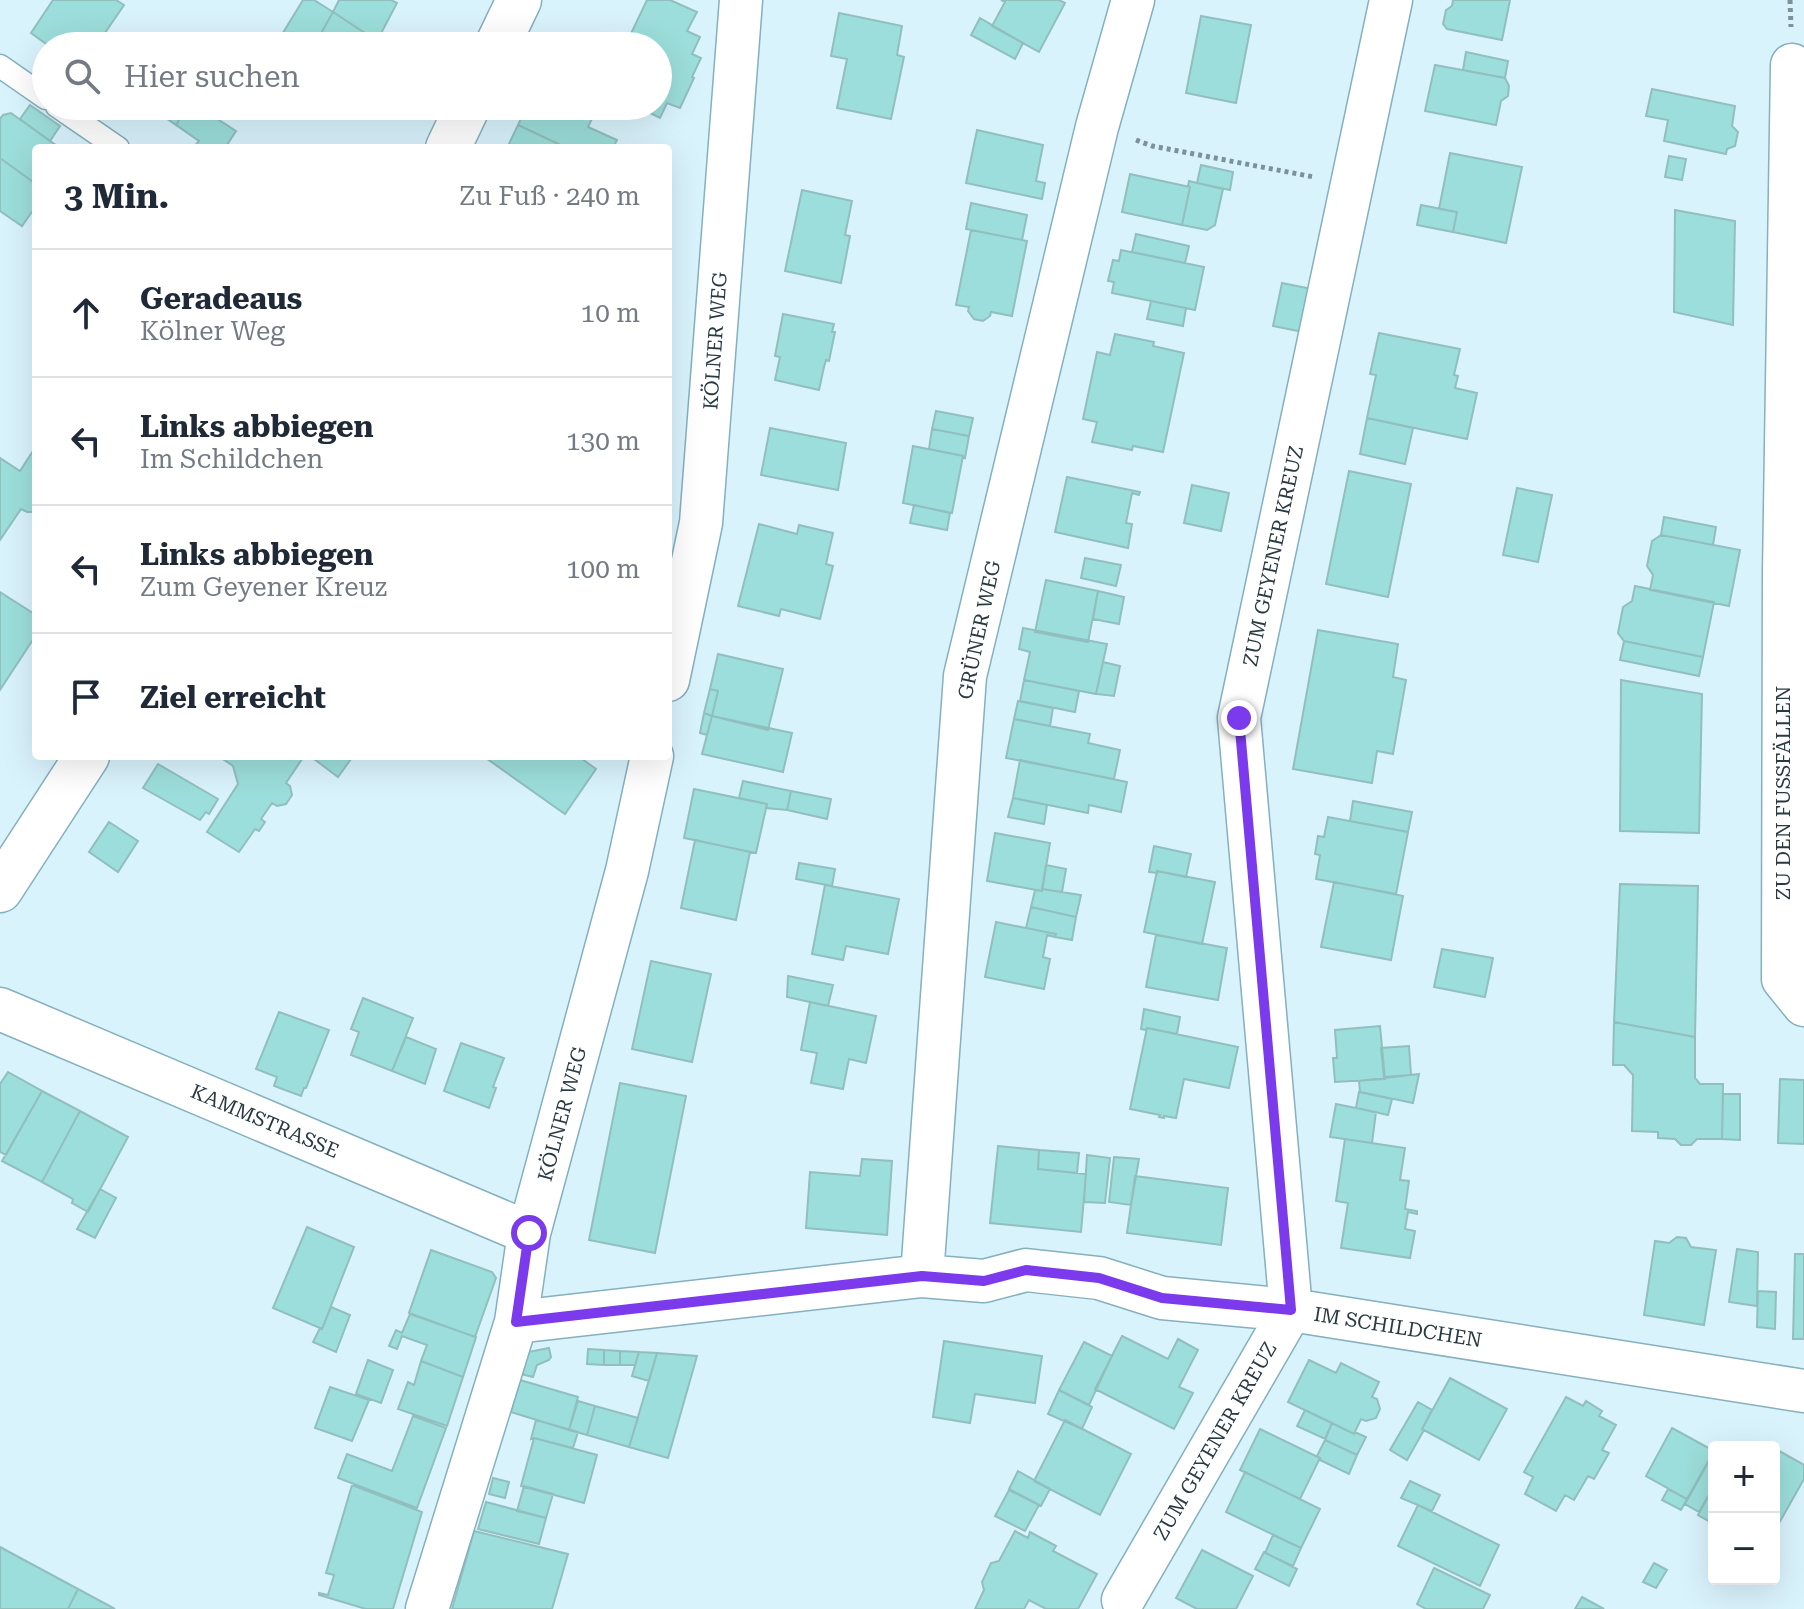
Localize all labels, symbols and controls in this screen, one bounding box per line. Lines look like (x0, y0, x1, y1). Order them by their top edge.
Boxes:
search box (32, 32, 672, 120)
icon: search (60, 54, 104, 98)
text: Hier suchen (124, 59, 300, 94)
text: 3 Min. (64, 176, 169, 216)
text: Zu Fuß · 240 m (459, 181, 640, 211)
street label: KÖLNER WEG (698, 271, 732, 411)
text: Geradeaus (140, 281, 302, 316)
icon: ahead (64, 291, 108, 335)
text: 10 m (581, 298, 640, 328)
text: Kölner Weg (140, 316, 285, 346)
text: Links abbiegen (140, 409, 374, 444)
icon: left (64, 419, 108, 463)
text: 130 m (566, 426, 640, 456)
text: Im Schildchen (140, 444, 323, 474)
street label: ZUM GEYENER KREUZ (1238, 444, 1308, 668)
text: Links abbiegen (140, 537, 374, 572)
icon: left (64, 547, 108, 591)
text: 100 m (566, 554, 640, 584)
street label: GRÜNER WEG (953, 558, 1006, 702)
text: Zum Geyener Kreuz (140, 572, 387, 602)
icon: arrive (64, 675, 108, 719)
text: Ziel erreicht (140, 680, 326, 715)
street label: ZU DEN FUSSFÄLLEN (1771, 686, 1795, 900)
route end (1221, 700, 1257, 736)
street label: KÖLNER WEG (533, 1044, 592, 1184)
street label: KAMMSTRASSE (187, 1079, 343, 1163)
route start (511, 1215, 547, 1251)
street label: IM SCHILDCHEN (1312, 1302, 1484, 1352)
street label: ZUM GEYENER KREUZ (1148, 1338, 1282, 1544)
map controls (1708, 1441, 1780, 1585)
button: + (1708, 1441, 1780, 1513)
button: − (1708, 1513, 1780, 1585)

